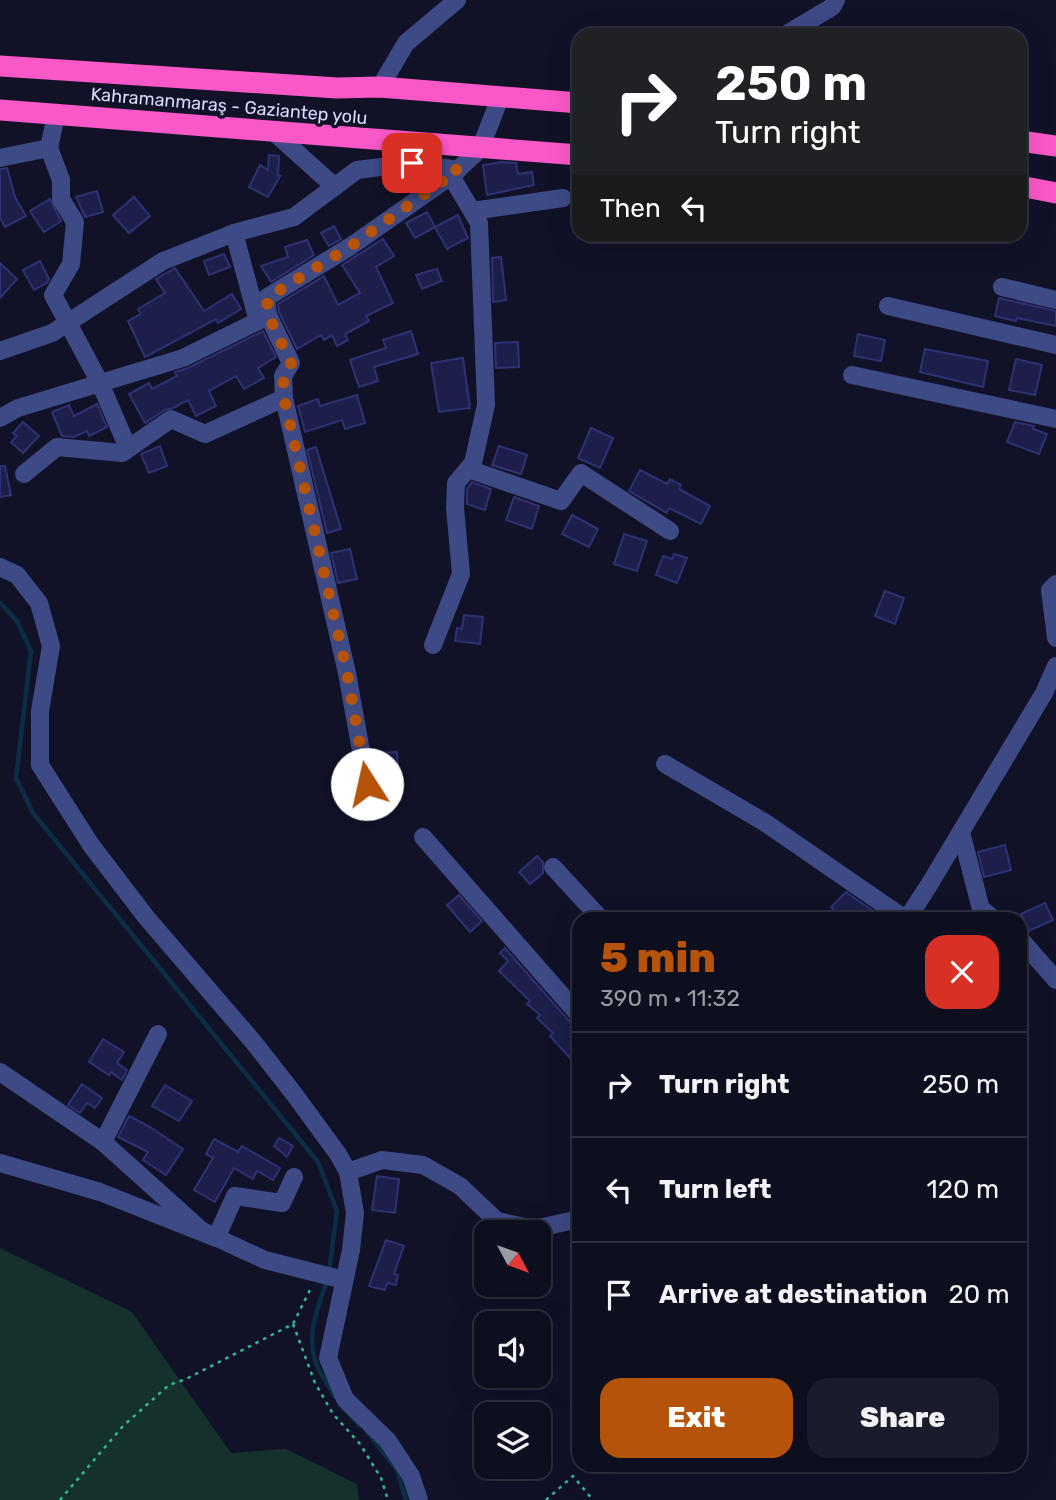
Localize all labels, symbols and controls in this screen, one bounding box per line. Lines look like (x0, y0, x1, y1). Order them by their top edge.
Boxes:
text: 250 m (715, 54, 867, 112)
icon: right (600, 56, 691, 147)
street label: Kahramanmaraş - Gaziantep yolu (90, 83, 368, 129)
text: Turn right (715, 113, 860, 151)
pin (382, 133, 442, 193)
icon: arrive (393, 144, 431, 182)
icon: left (675, 189, 713, 227)
text: Then (600, 193, 661, 224)
position arrow (330, 747, 404, 821)
text: 5 min (600, 933, 716, 983)
button: close (925, 935, 999, 1009)
text: 390 m · 11:32 (600, 984, 740, 1012)
icon: right (600, 1066, 638, 1104)
text: Turn right (659, 1069, 789, 1100)
text: 250 m (922, 1069, 999, 1100)
icon: left (600, 1171, 638, 1209)
text: Turn left (659, 1174, 771, 1205)
text: 120 m (927, 1174, 999, 1205)
north arrow (474, 1220, 551, 1297)
map controls (474, 1220, 551, 1479)
icon: arrive (600, 1276, 638, 1314)
text: Arrive at destination (659, 1279, 927, 1310)
text: 20 m (948, 1279, 1010, 1310)
button: sound (474, 1311, 551, 1388)
button: Exit (600, 1378, 793, 1458)
button: Share (807, 1378, 999, 1458)
button: layers (474, 1402, 551, 1479)

